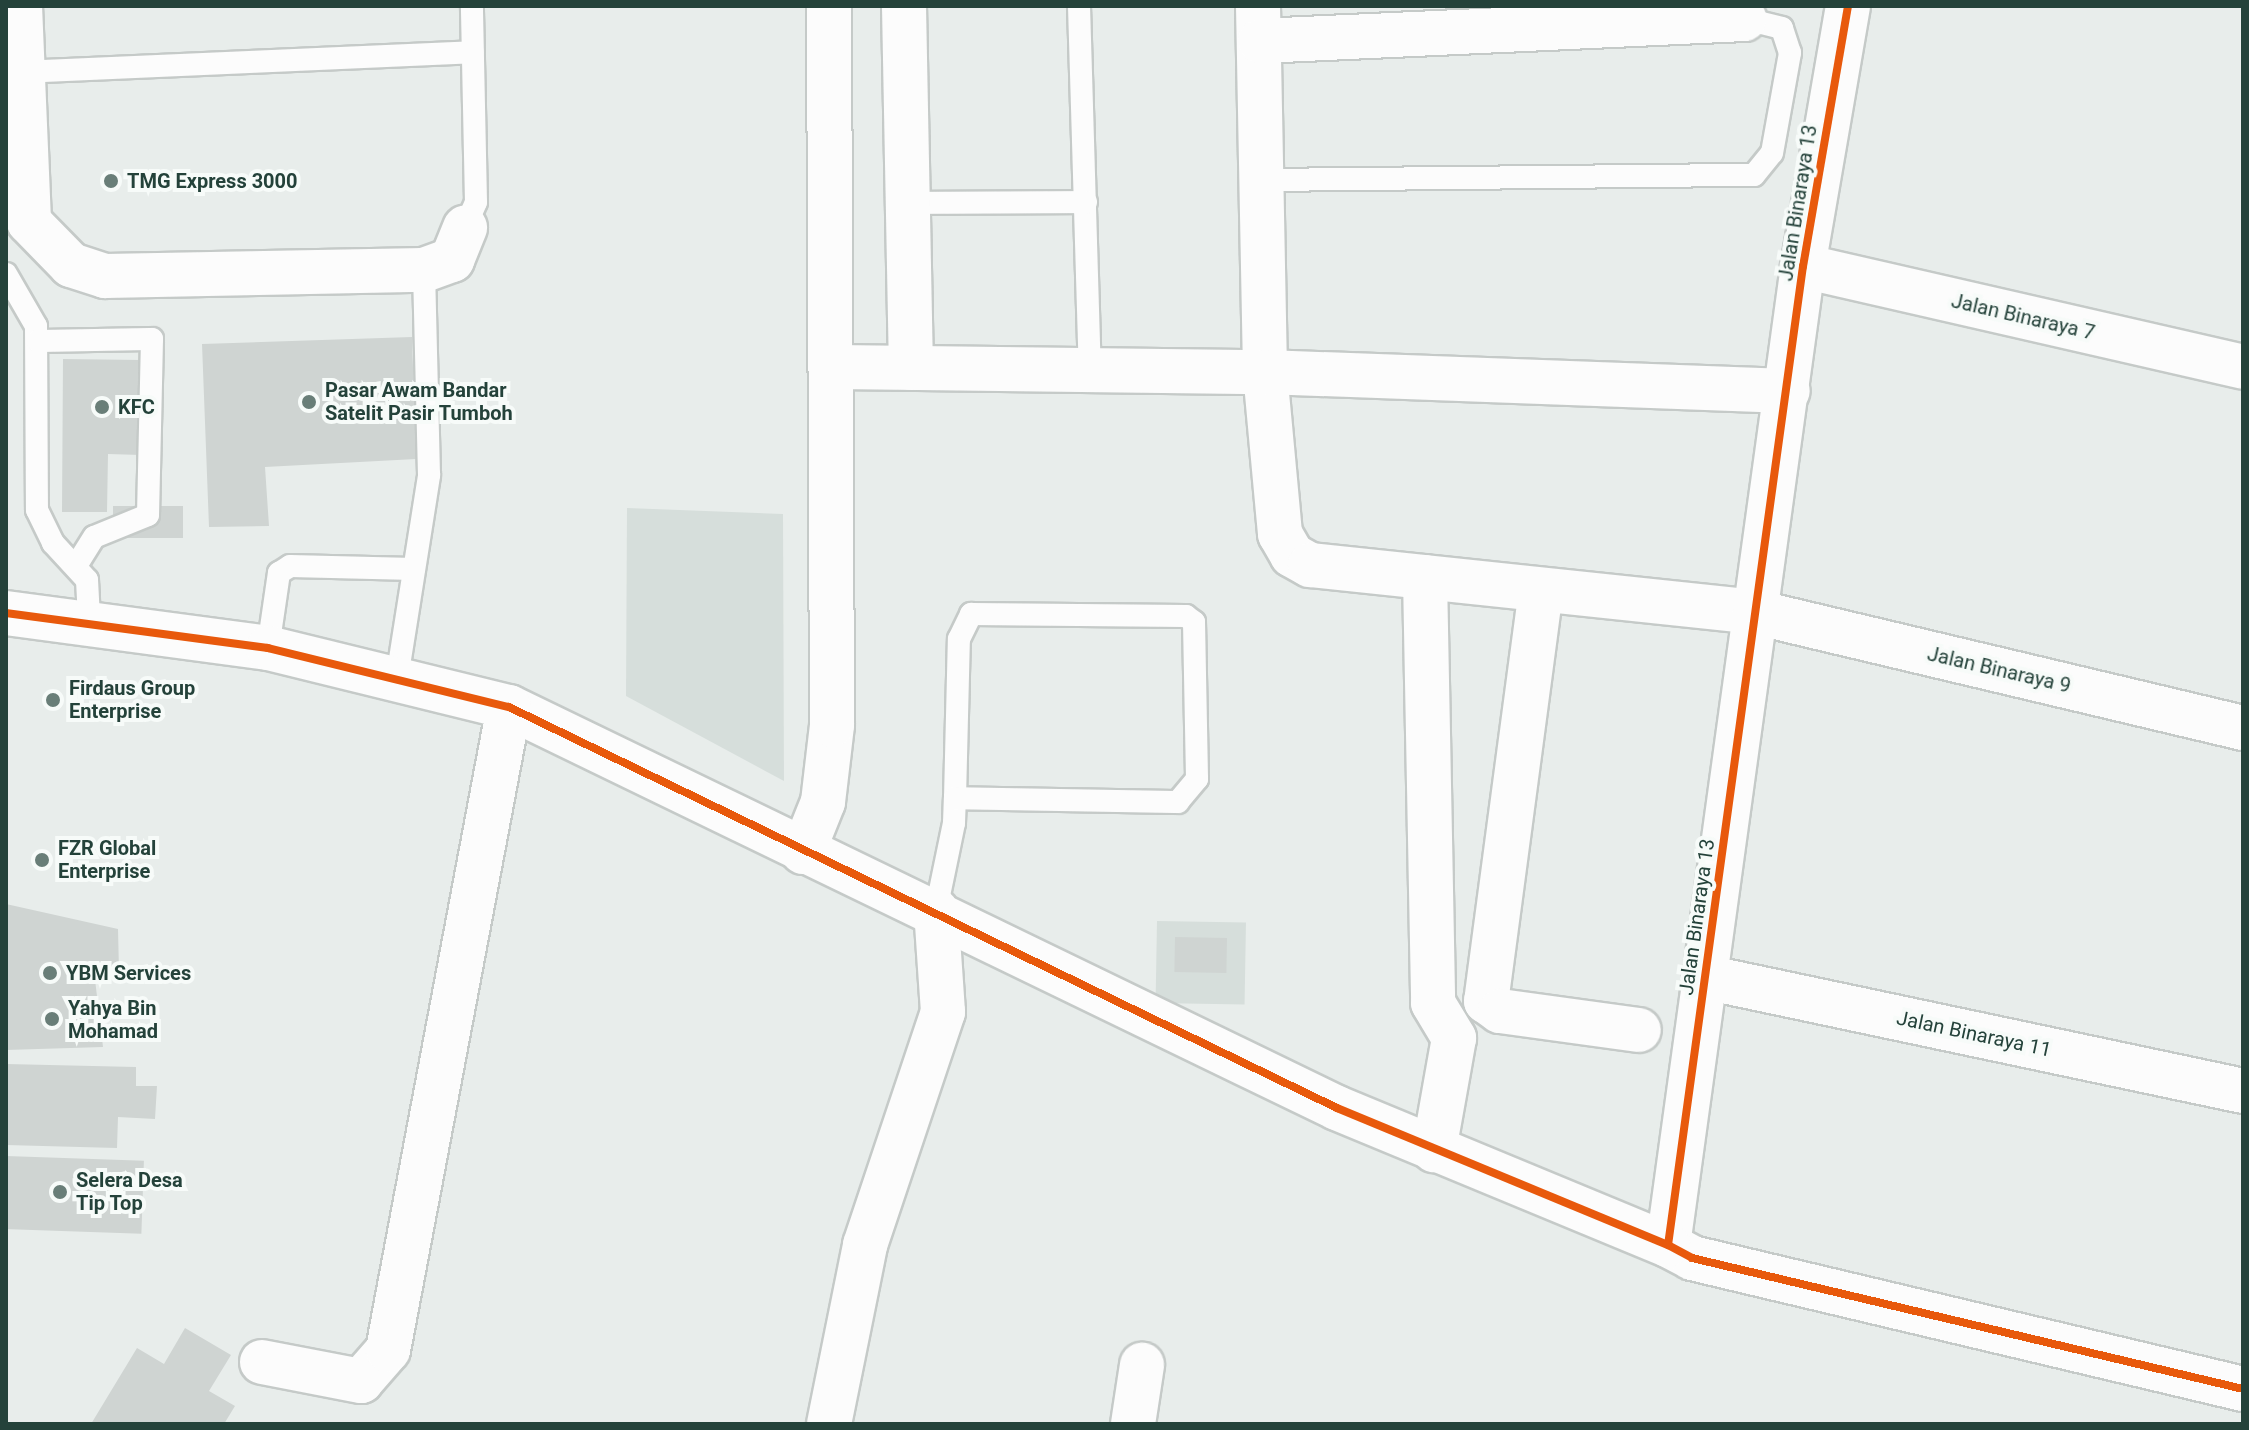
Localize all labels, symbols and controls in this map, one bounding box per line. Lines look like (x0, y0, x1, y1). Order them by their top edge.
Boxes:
street label: Jalan Binaraya 13 (1774, 123, 1822, 283)
place label: TMG Express 3000 (127, 169, 298, 193)
marker: TMG Express 3000 (102, 172, 120, 190)
street label: Jalan Binaraya 7 (1949, 289, 2097, 345)
place label: Pasar Awam Bandar Satelit Pasir Tumboh (325, 378, 513, 425)
marker: Pasar Awam Bandar Satelit Pasir Tumboh (300, 393, 318, 411)
place label: KFC (118, 395, 155, 419)
marker: KFC (93, 398, 111, 416)
street label: Jalan Binaraya 9 (1925, 642, 2073, 698)
place label: Firdaus Group Enterprise (69, 676, 195, 723)
marker: Firdaus Group Enterprise (44, 691, 62, 709)
place label: FZR Global Enterprise (58, 836, 156, 883)
street label: Jalan Binaraya 13 (1674, 837, 1720, 997)
marker: FZR Global Enterprise (33, 851, 51, 869)
place label: YBM Services (66, 961, 191, 985)
marker: YBM Services (41, 964, 59, 982)
place label: Yahya Bin Mohamad (68, 996, 158, 1043)
street label: Jalan Binaraya 11 (1894, 1006, 2054, 1062)
marker: Yahya Bin Mohamad (43, 1010, 61, 1028)
place label: Selera Desa Tip Top (76, 1168, 183, 1215)
marker: Selera Desa Tip Top (51, 1183, 69, 1201)

